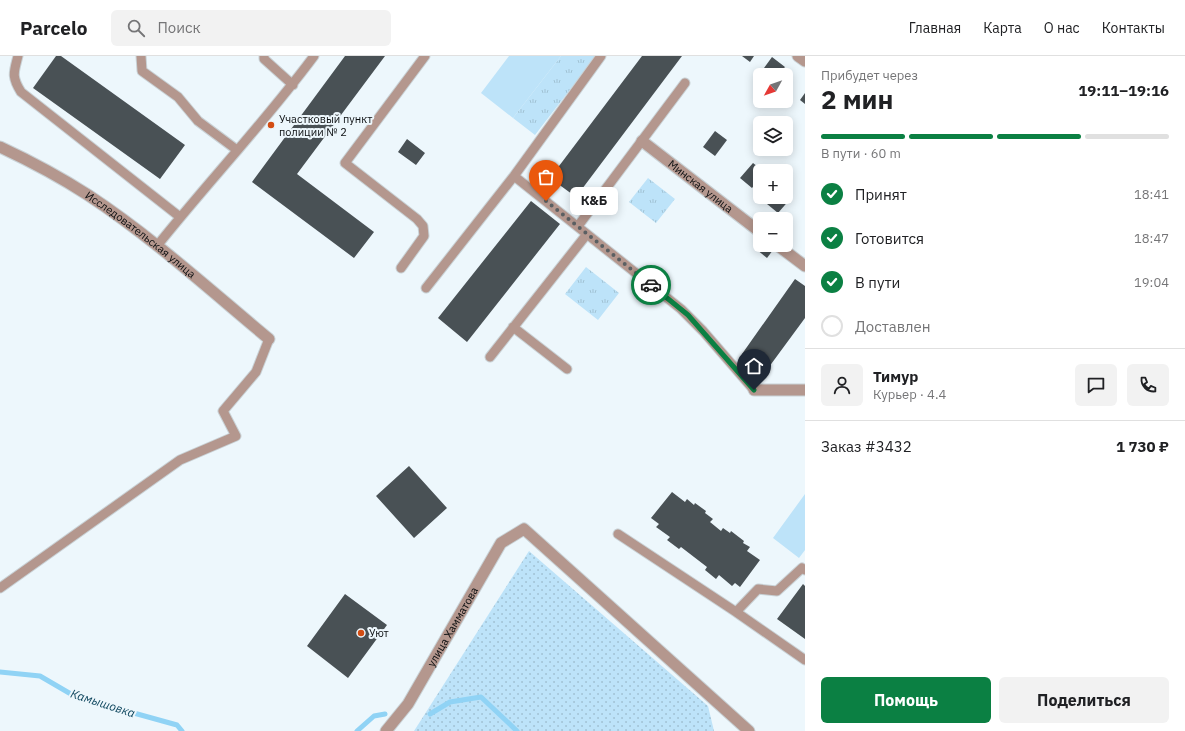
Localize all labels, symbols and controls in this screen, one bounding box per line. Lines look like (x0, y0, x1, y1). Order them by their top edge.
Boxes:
search box (111, 10, 391, 46)
text: Parcelo (20, 16, 87, 40)
icon: search (125, 17, 147, 39)
text: Поиск (157, 18, 201, 37)
text: Главная (909, 19, 961, 37)
text: Карта (983, 19, 1022, 37)
text: О нас (1044, 19, 1080, 37)
text: Контакты (1102, 19, 1165, 37)
text: Прибудет через (821, 67, 918, 84)
north arrow (753, 68, 793, 108)
map controls (753, 68, 793, 252)
text: 19:11–19:16 (1078, 81, 1169, 100)
text: 2 мин (821, 82, 893, 116)
place label: Участковый пункт полиции № 2 (279, 112, 372, 139)
button: layers (753, 116, 793, 156)
marker: Участковый пункт полиции № 2 (266, 120, 276, 130)
text: В пути · 60 m (821, 145, 901, 162)
street label: Минская улица (665, 157, 736, 216)
pin (529, 160, 563, 201)
button: + (753, 164, 793, 204)
icon: bag (535, 166, 557, 188)
icon: check (821, 183, 843, 205)
text: Принят (855, 185, 907, 204)
text: 18:41 (1134, 186, 1169, 203)
callout: К&Б (570, 187, 618, 215)
street label: Исследовательская улица (83, 188, 199, 281)
text: К&Б (581, 192, 607, 209)
button: − (753, 212, 793, 252)
icon: check (821, 227, 843, 249)
text: Готовится (855, 229, 924, 248)
text: 18:47 (1134, 230, 1169, 247)
courier (631, 265, 671, 305)
icon: check (821, 271, 843, 293)
text: В пути (855, 273, 900, 292)
icon: car (640, 274, 662, 296)
text: 19:04 (1134, 274, 1169, 291)
text: Доставлен (855, 317, 931, 336)
pin (737, 349, 771, 390)
icon: home (743, 355, 765, 377)
button: person (821, 364, 863, 406)
button: chat (1075, 364, 1117, 406)
button: phone (1127, 364, 1169, 406)
text: Тимур (873, 367, 918, 386)
text: Курьер · 4.4 (873, 386, 946, 403)
text: Заказ #3432 (821, 437, 912, 456)
text: 1 730 ₽ (1116, 437, 1169, 456)
street label: улица Хамматова (424, 584, 481, 669)
place label: Уют (369, 626, 389, 640)
marker: Уют (356, 628, 366, 638)
button: Помощь (821, 677, 991, 723)
button: Поделиться (999, 677, 1169, 723)
water label: Камышовка (69, 686, 137, 720)

